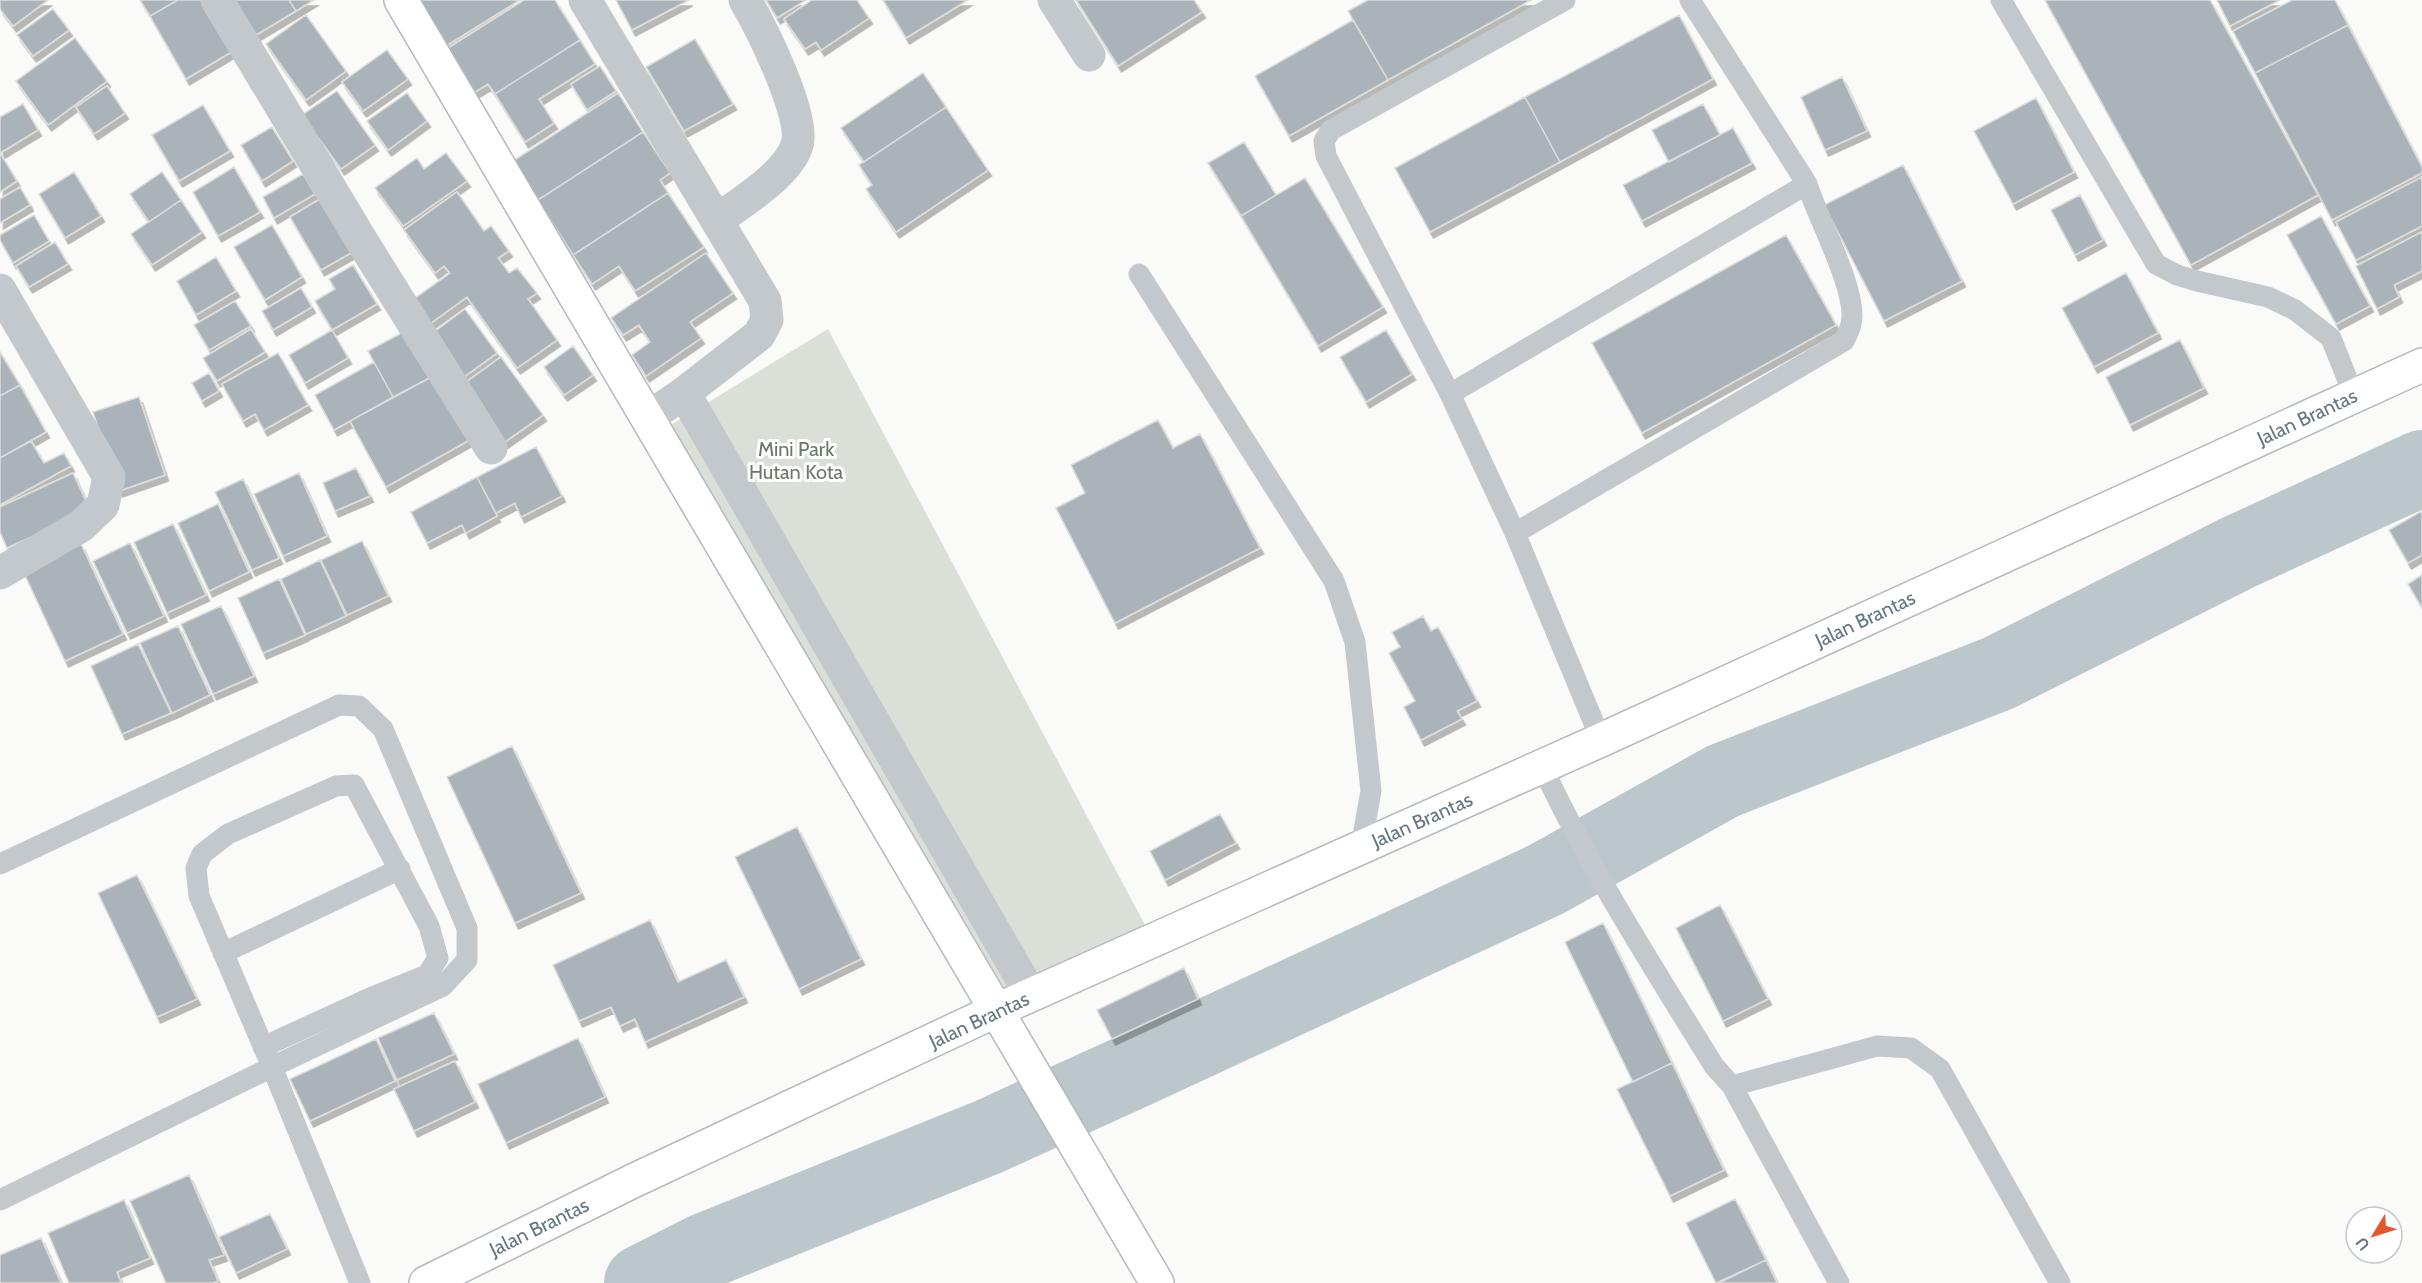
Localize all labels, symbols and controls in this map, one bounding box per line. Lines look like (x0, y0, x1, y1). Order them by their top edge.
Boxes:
street label: Jalan Brantas (2252, 383, 2361, 451)
park label: Mini Park Hutan Kota (749, 437, 844, 484)
street label: Jalan Brantas (1810, 585, 1919, 653)
street label: Jalan Brantas (1367, 787, 1476, 853)
street label: Jalan Brantas (924, 986, 1033, 1054)
street label: Jalan Brantas (484, 1193, 593, 1262)
north arrow (2344, 1205, 2404, 1265)
text: U (2352, 1234, 2374, 1254)

